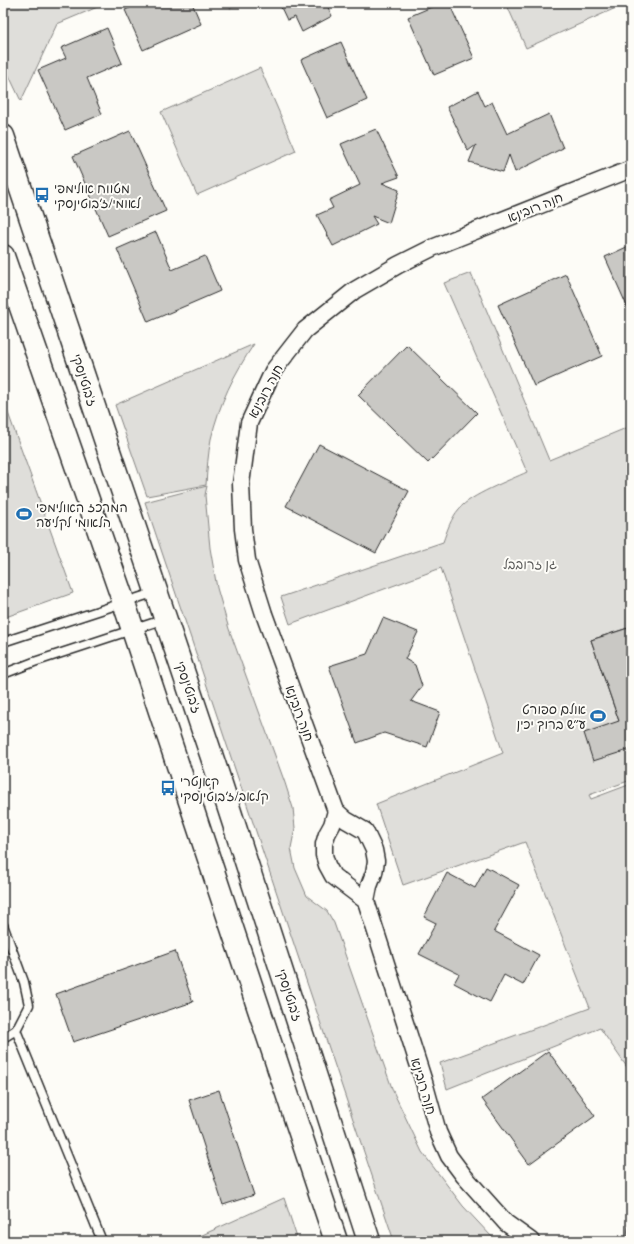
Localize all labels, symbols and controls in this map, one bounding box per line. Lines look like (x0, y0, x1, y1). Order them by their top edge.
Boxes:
place label: מטווח אולימפי לאומי/ז׳בוטינסקי (54, 180, 141, 214)
bus stop icon: מטווח אולימפי לאומי/ז׳בוטינסקי (33, 186, 51, 204)
street label: חנה רובינא (505, 189, 566, 228)
street label: ז'בוטינסקי (66, 352, 101, 409)
street label: חנה רובינא (244, 361, 288, 422)
place label: המרכז האולימפי הלאומי לקליעה (36, 499, 128, 533)
sports icon: המרכז האולימפי הלאומי לקליעה (15, 505, 33, 523)
park label: גן זרובבל (503, 556, 557, 575)
street label: ז'בוטינסקי (170, 659, 205, 716)
street label: חנה רובינא (280, 683, 318, 744)
place label: אולם ספורט ע״ש ברוך יכין (516, 701, 586, 735)
sports icon: אולם ספורט ע״ש ברוך יכין (589, 707, 607, 725)
place label: קאנטרי קלאב/ז׳בוטינסקי (180, 773, 269, 807)
bus stop icon: קאנטרי קלאב/ז׳בוטינסקי (159, 779, 177, 797)
street label: ז'בוטינסקי (271, 967, 306, 1024)
street label: חנה רובינא (405, 1056, 440, 1117)

